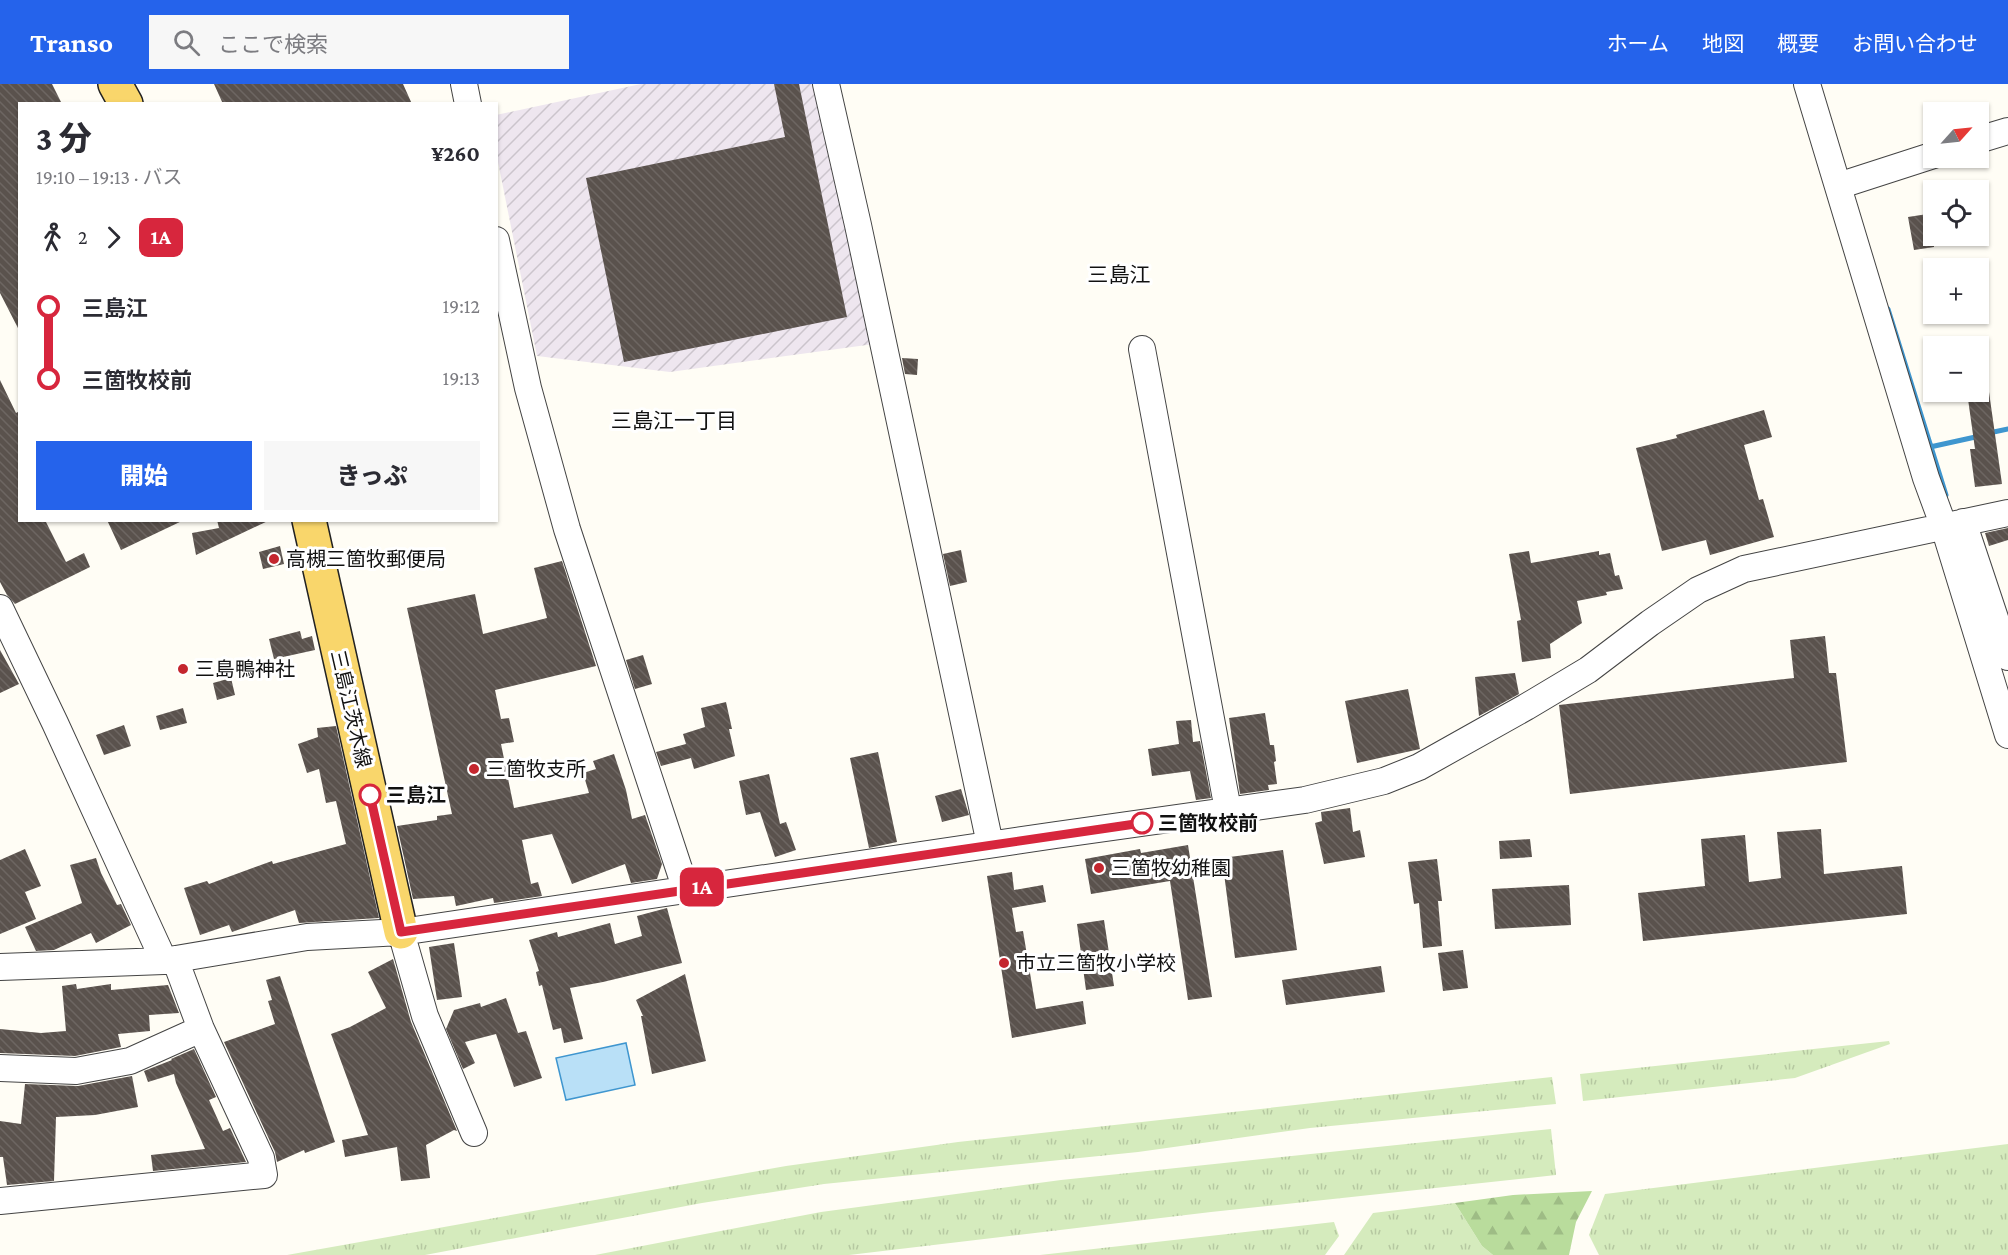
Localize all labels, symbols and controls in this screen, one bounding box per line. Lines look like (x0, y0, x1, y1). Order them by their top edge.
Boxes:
search box (149, 15, 569, 69)
icon: search (170, 26, 203, 59)
text: Transo (30, 27, 113, 58)
text: ここで検索 (218, 32, 328, 57)
text: ホーム (1607, 32, 1669, 56)
text: 地図 (1702, 32, 1744, 56)
text: 概要 (1777, 32, 1819, 56)
text: お問い合わせ (1852, 32, 1978, 56)
north arrow (1923, 102, 1989, 168)
map controls (1923, 102, 1989, 402)
text: 3 分 (36, 120, 92, 157)
text: ¥260 (431, 141, 480, 166)
text: 19:10 – 19:13 · バス (36, 166, 182, 188)
button: locate (1923, 180, 1989, 246)
icon: walk (36, 221, 69, 254)
icon: forward (97, 221, 130, 254)
text: 1A (151, 225, 171, 249)
text: 2 (78, 226, 88, 248)
button: + (1923, 258, 1989, 324)
district label: 三島江 (1088, 263, 1151, 287)
text: 19:12 (442, 295, 480, 317)
text: 三島江 (82, 296, 148, 321)
button: − (1923, 336, 1989, 402)
text: 19:13 (443, 367, 480, 389)
text: 三箇牧校前 (82, 368, 192, 393)
district label: 三島江一丁目 (611, 409, 737, 433)
button: 開始 (36, 441, 252, 510)
button: きっぷ (264, 441, 480, 510)
place label: 高槻三箇牧郵便局 (286, 548, 446, 570)
marker: 高槻三箇牧郵便局 (267, 552, 281, 566)
street label: 三島江茨木線 (327, 648, 375, 770)
place label: 三島鴨神社 (195, 658, 295, 680)
marker: 三島鴨神社 (176, 662, 190, 676)
place label: 三箇牧支所 (486, 758, 586, 780)
marker: 三箇牧支所 (467, 762, 481, 776)
marker: 三島江 (359, 784, 381, 806)
place label: 三島江 (386, 784, 446, 806)
marker: 三箇牧校前 (1131, 812, 1153, 834)
place label: 三箇牧校前 (1158, 812, 1258, 834)
place label: 三箇牧幼稚園 (1111, 857, 1231, 879)
marker: 三箇牧幼稚園 (1092, 861, 1106, 875)
line badge: 1A (675, 868, 729, 906)
text: 1A (692, 875, 712, 899)
place label: 市立三箇牧小学校 (1016, 952, 1176, 974)
marker: 市立三箇牧小学校 (997, 956, 1011, 970)

